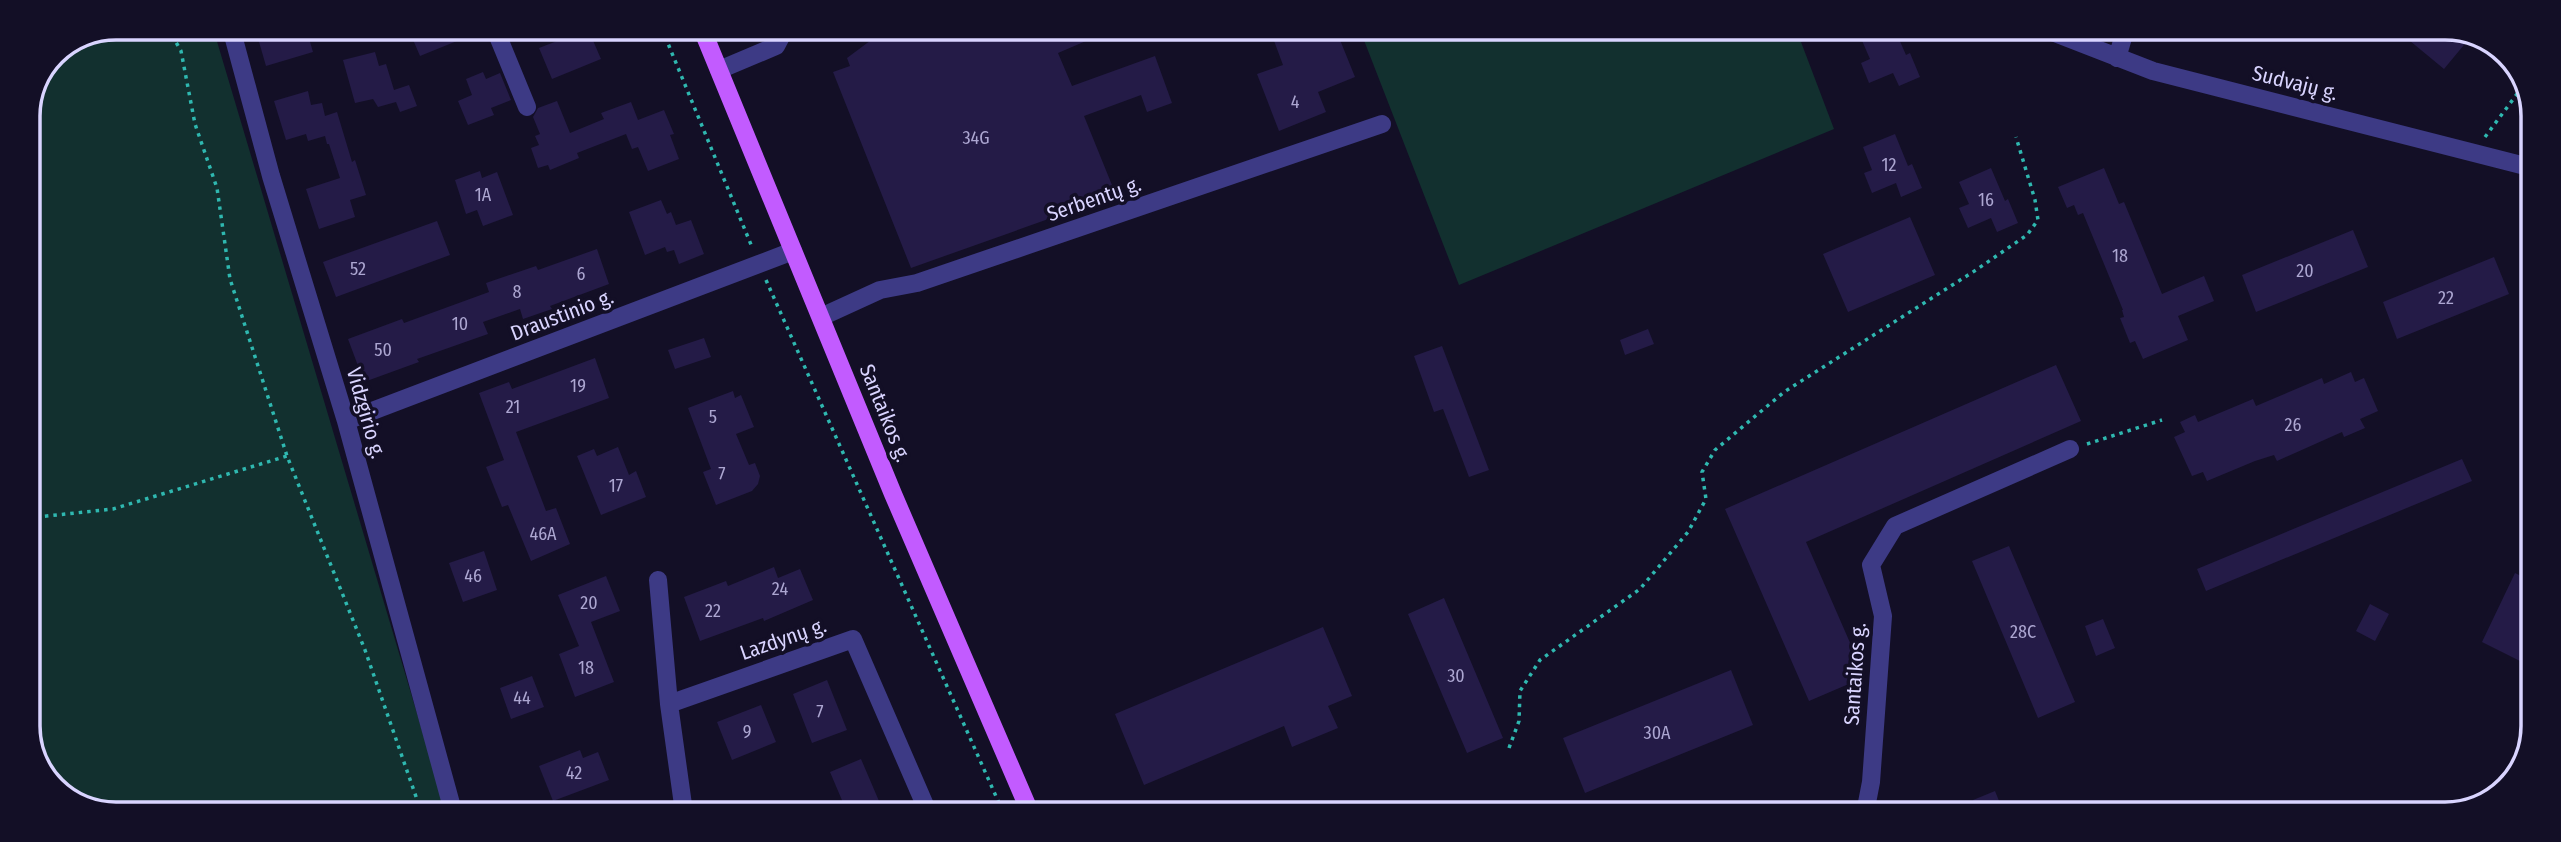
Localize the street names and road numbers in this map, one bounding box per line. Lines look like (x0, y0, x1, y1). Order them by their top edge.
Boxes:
street label: Sudvajų g. (2249, 60, 2341, 106)
street label: Serbentų g. (1044, 171, 1144, 227)
street label: Draustinio g. (507, 284, 617, 346)
street label: Santaikos g. (854, 360, 916, 466)
street label: Vidzgirio g. (341, 365, 391, 461)
street label: Lazdynų g. (736, 612, 830, 666)
street label: Santaikos g. (1838, 622, 1872, 726)

